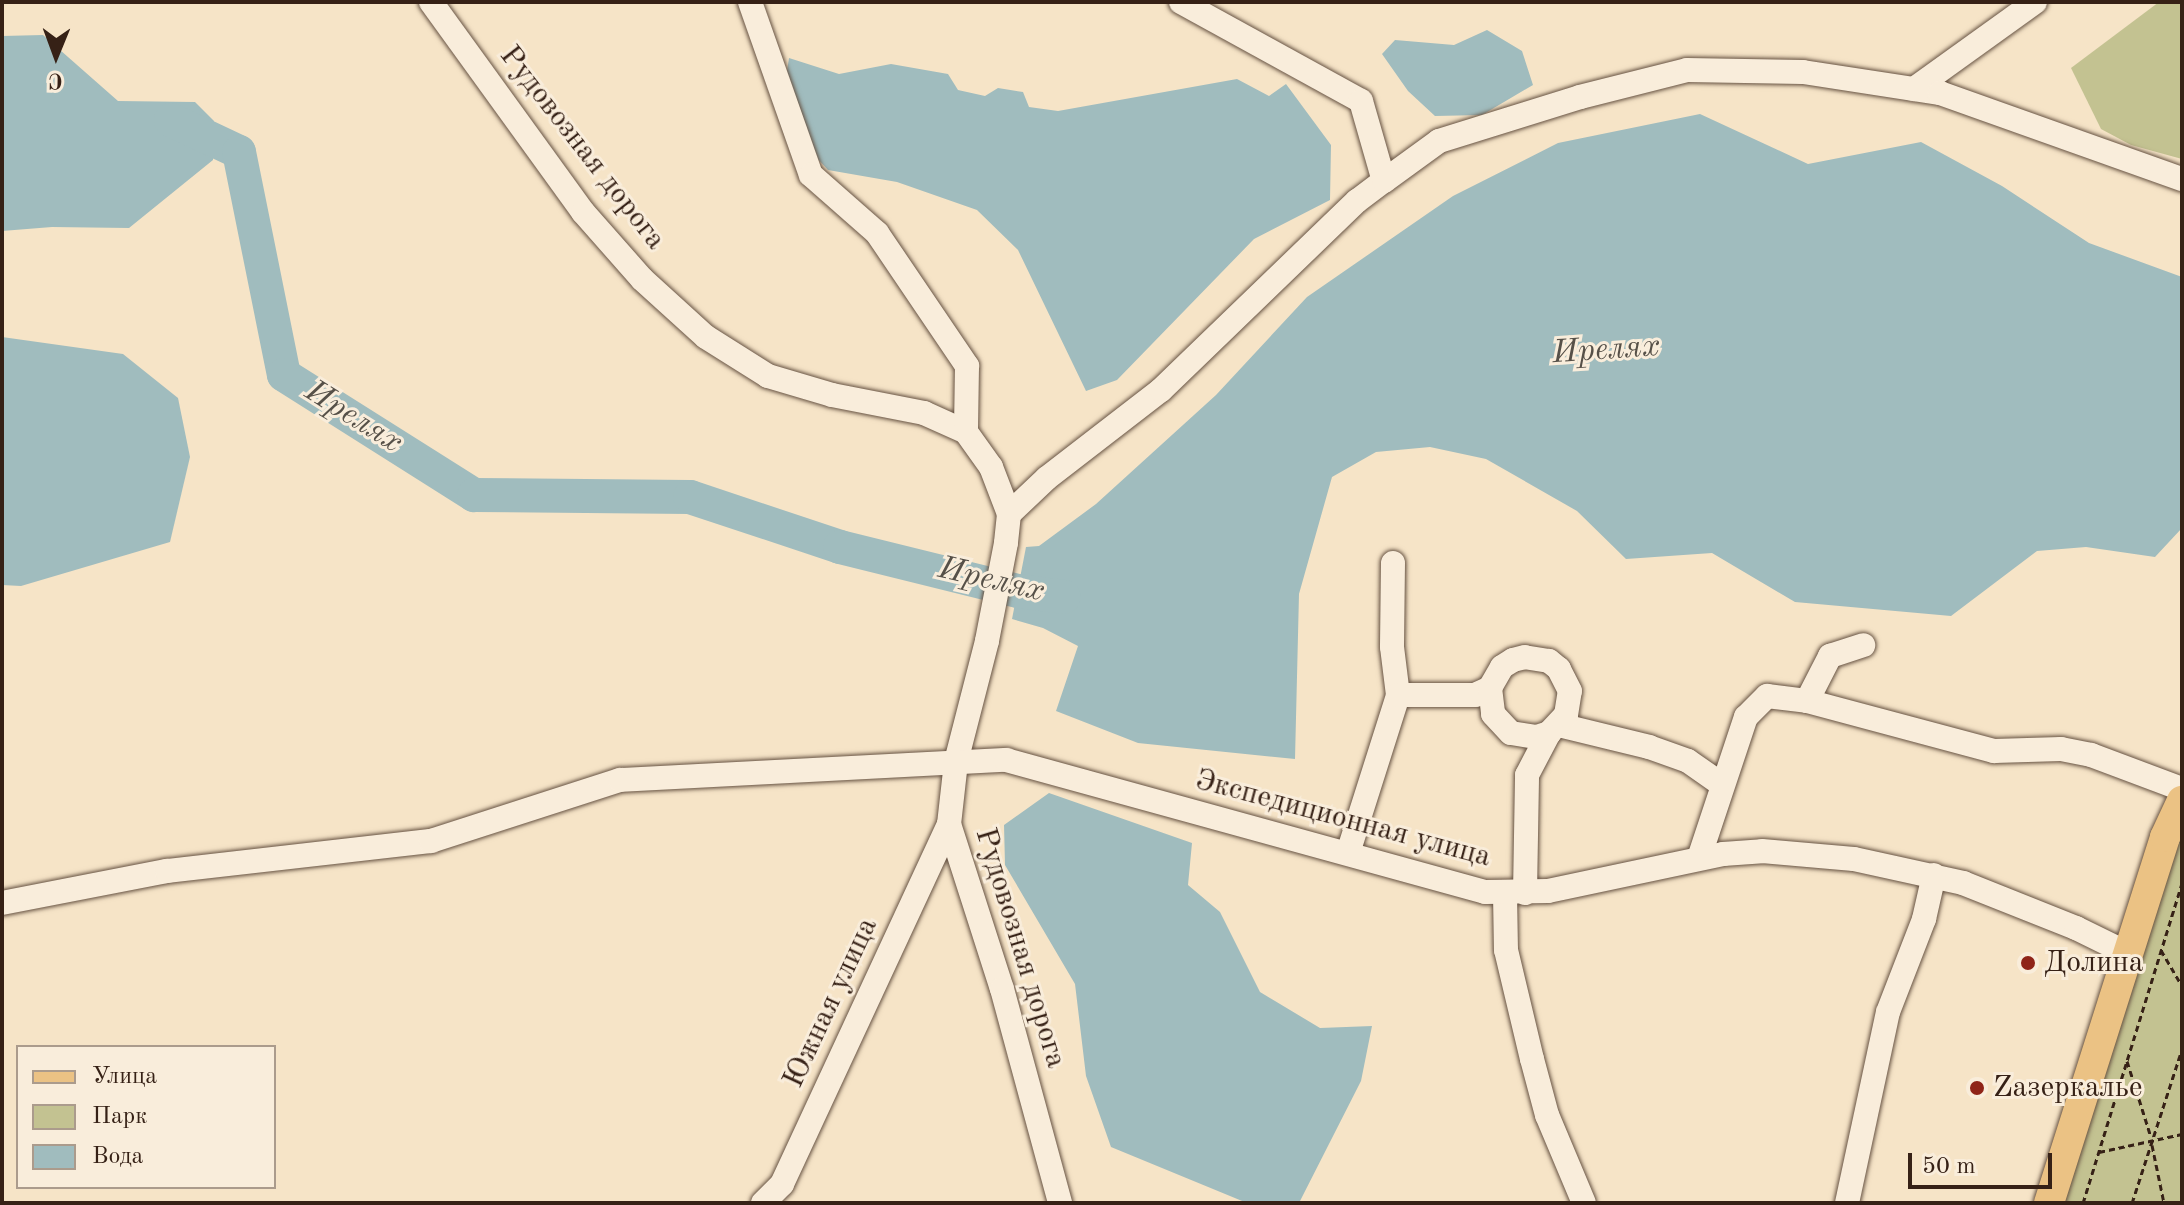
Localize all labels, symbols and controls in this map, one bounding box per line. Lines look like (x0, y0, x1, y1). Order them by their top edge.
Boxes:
north arrow (16, 16, 96, 96)
street label: Рудовозная дорога (491, 39, 673, 257)
text: С (48, 69, 63, 91)
water label: Ирелях (1551, 328, 1661, 374)
water label: Ирелях (297, 373, 409, 463)
water label: Ирелях (934, 550, 1048, 612)
street label: Экспедиционная улица (1191, 762, 1495, 876)
street label: Рудовозная дорога (966, 824, 1074, 1072)
street label: Южная улица (776, 912, 886, 1094)
place label: Долина (2044, 945, 2144, 981)
marker: Долина (2019, 954, 2037, 972)
legend (16, 1045, 276, 1189)
text: Улица (92, 1065, 157, 1089)
place label: Zазеркалье (1993, 1070, 2143, 1106)
marker: Zазеркалье (1968, 1079, 1986, 1097)
text: Парк (92, 1105, 147, 1129)
scale bar (1912, 1137, 2056, 1187)
text: Вода (92, 1145, 143, 1169)
text: 50 m (1922, 1155, 1976, 1179)

